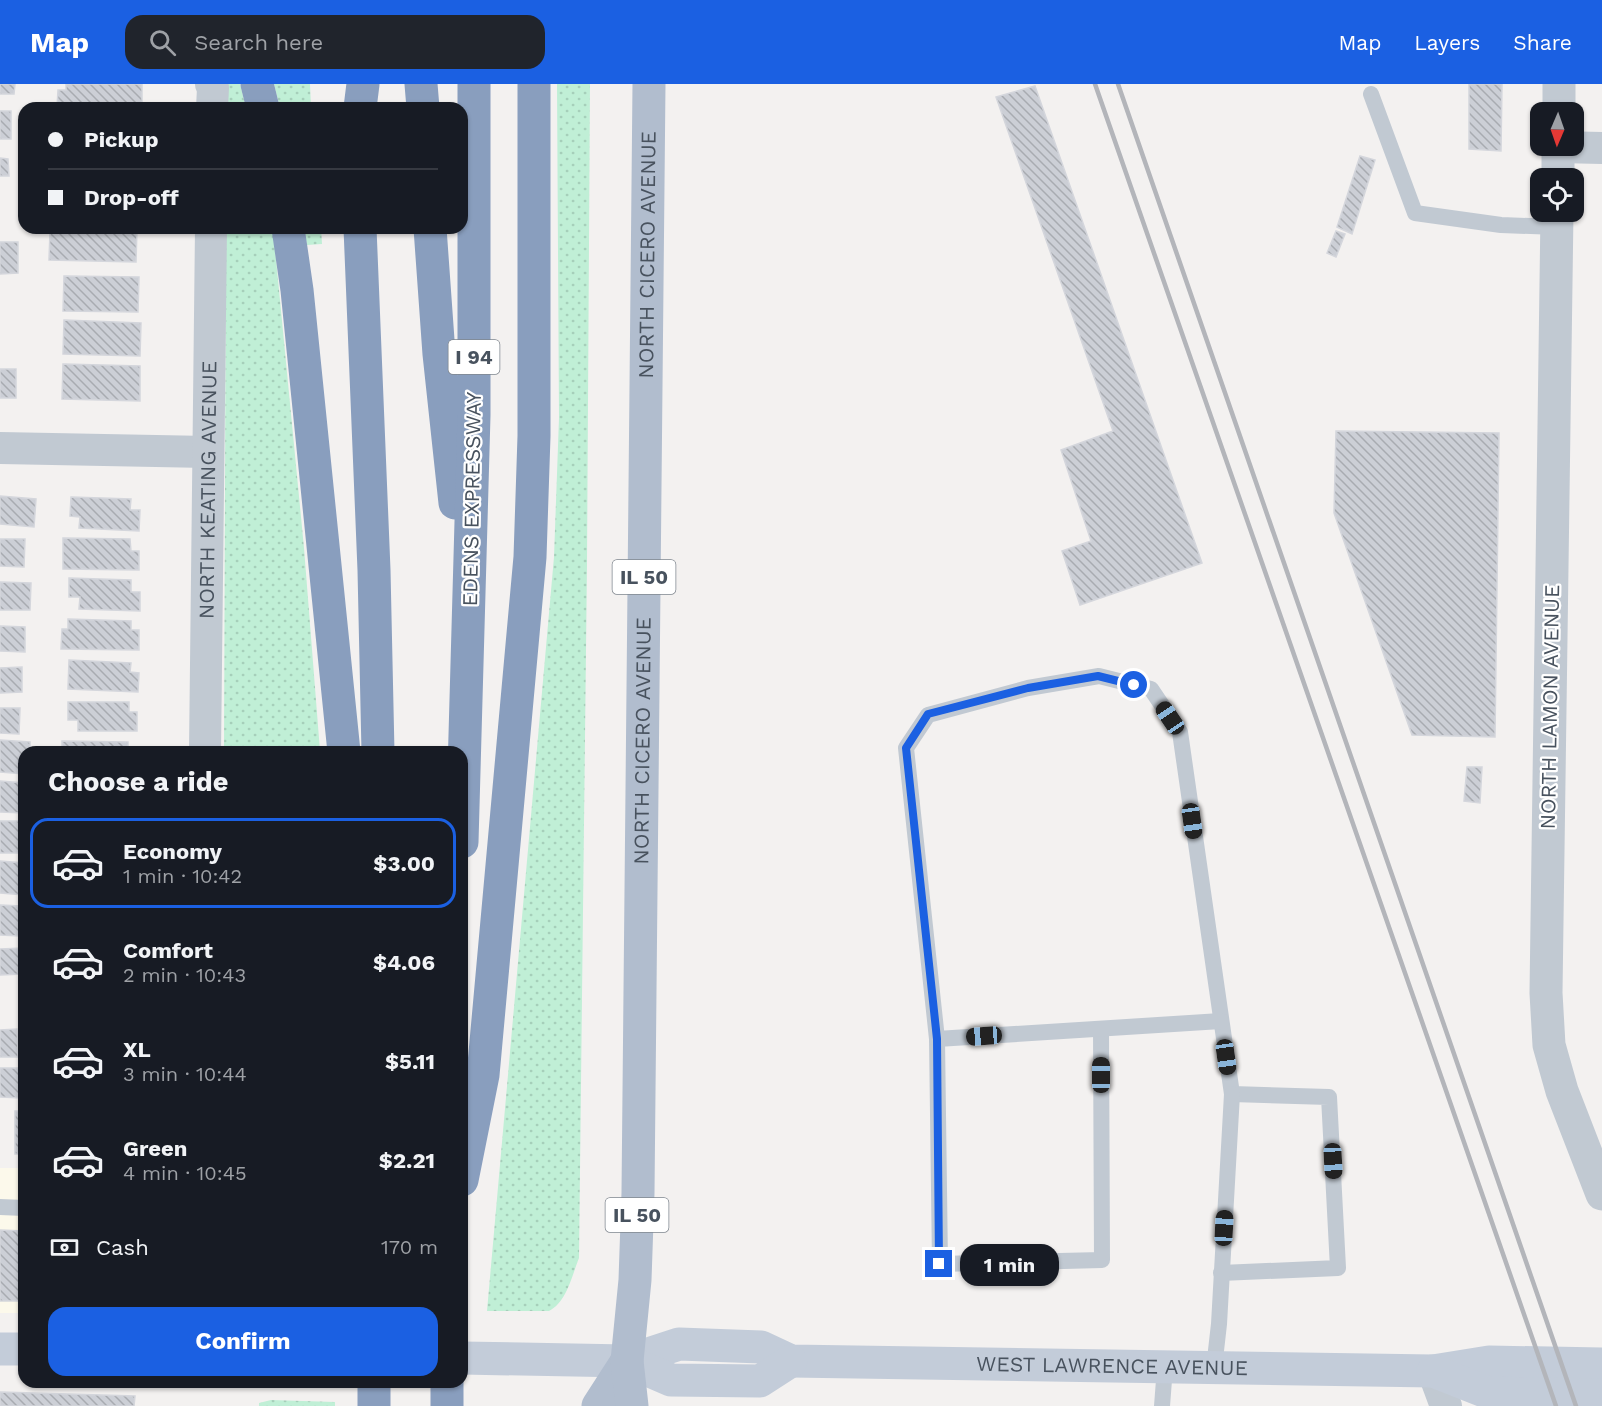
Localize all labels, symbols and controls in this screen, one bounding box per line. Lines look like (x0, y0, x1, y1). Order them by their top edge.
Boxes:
search box (125, 15, 545, 69)
text: Map (30, 26, 89, 59)
icon: search (146, 26, 179, 59)
text: Search here (194, 30, 323, 55)
text: Map (1338, 30, 1381, 55)
text: Layers (1414, 30, 1480, 55)
text: Share (1513, 30, 1572, 55)
north arrow (1530, 102, 1584, 156)
map controls (1530, 102, 1584, 222)
text: Pickup (84, 127, 159, 152)
street label: NORTH CICERO AVENUE (633, 131, 661, 379)
button: locate (1530, 168, 1584, 222)
text: Drop-off (84, 185, 179, 210)
road number: I 94 (448, 340, 500, 374)
street label: NORTH KEATING AVENUE (194, 361, 221, 619)
street label: EDENS EXPRESSWAY (457, 391, 486, 607)
road number: IL 50 (612, 560, 676, 594)
street label: NORTH LAMON AVENUE (1535, 584, 1564, 830)
street label: NORTH CICERO AVENUE (628, 617, 656, 865)
route start (1120, 671, 1147, 698)
car (1152, 698, 1188, 738)
text: Choose a ride (48, 766, 228, 798)
car (1181, 802, 1203, 840)
icon: car (51, 836, 105, 890)
text: Economy (123, 839, 222, 864)
text: $3.00 (373, 851, 435, 876)
text: 1 min · 10:42 (123, 864, 242, 888)
icon: car (51, 935, 105, 989)
text: Comfort (123, 938, 213, 963)
text: $4.06 (373, 950, 435, 975)
text: 2 min · 10:43 (123, 963, 246, 987)
car (965, 1026, 1003, 1046)
icon: car (51, 1034, 105, 1088)
text: XL (123, 1037, 151, 1062)
car (1215, 1038, 1237, 1076)
text: $5.11 (385, 1049, 435, 1074)
car (1092, 1057, 1110, 1093)
text: 3 min · 10:44 (123, 1062, 247, 1086)
icon: car (51, 1133, 105, 1187)
text: Green (123, 1136, 187, 1161)
car (1323, 1143, 1343, 1179)
text: $2.21 (379, 1148, 435, 1173)
text: 4 min · 10:45 (123, 1161, 247, 1185)
road number: IL 50 (606, 1198, 668, 1232)
car (1214, 1210, 1234, 1246)
icon: cash (48, 1231, 81, 1264)
text: Cash (96, 1235, 149, 1260)
text: 170 m (381, 1235, 438, 1259)
callout: 1 min (960, 1243, 1059, 1285)
route end (925, 1250, 952, 1277)
text: 1 min (984, 1253, 1035, 1277)
button: Confirm (48, 1307, 438, 1376)
street label: WEST LAWRENCE AVENUE (976, 1351, 1248, 1380)

